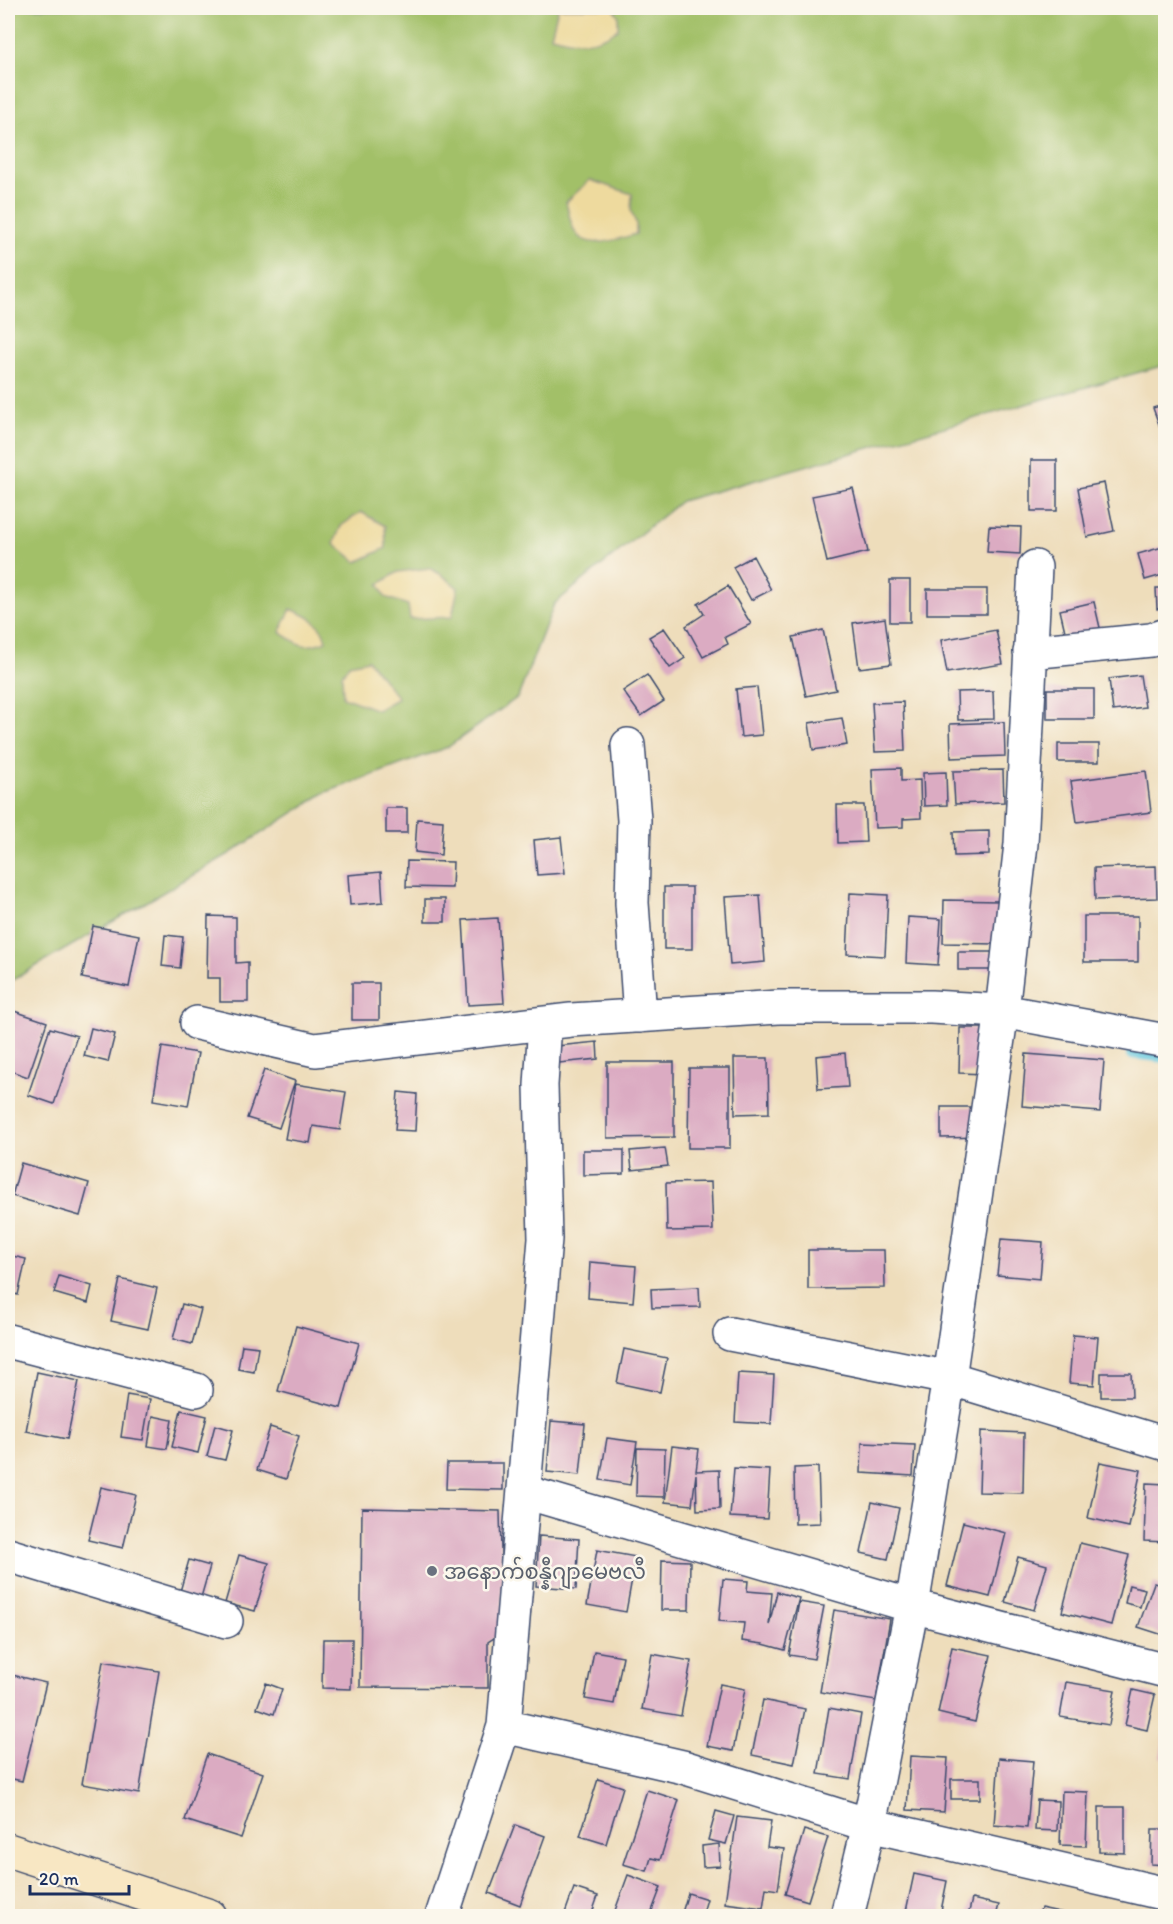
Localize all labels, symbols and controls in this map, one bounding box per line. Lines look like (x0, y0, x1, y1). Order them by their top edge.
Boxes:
place label: အနောက်စန္နီဂျာမေဗလီ (444, 1556, 646, 1590)
marker: အနောက်စန္နီဂျာမေဗလီ (425, 1564, 439, 1578)
scale bar (30, 1858, 129, 1896)
text: 20 m (39, 1868, 79, 1890)

